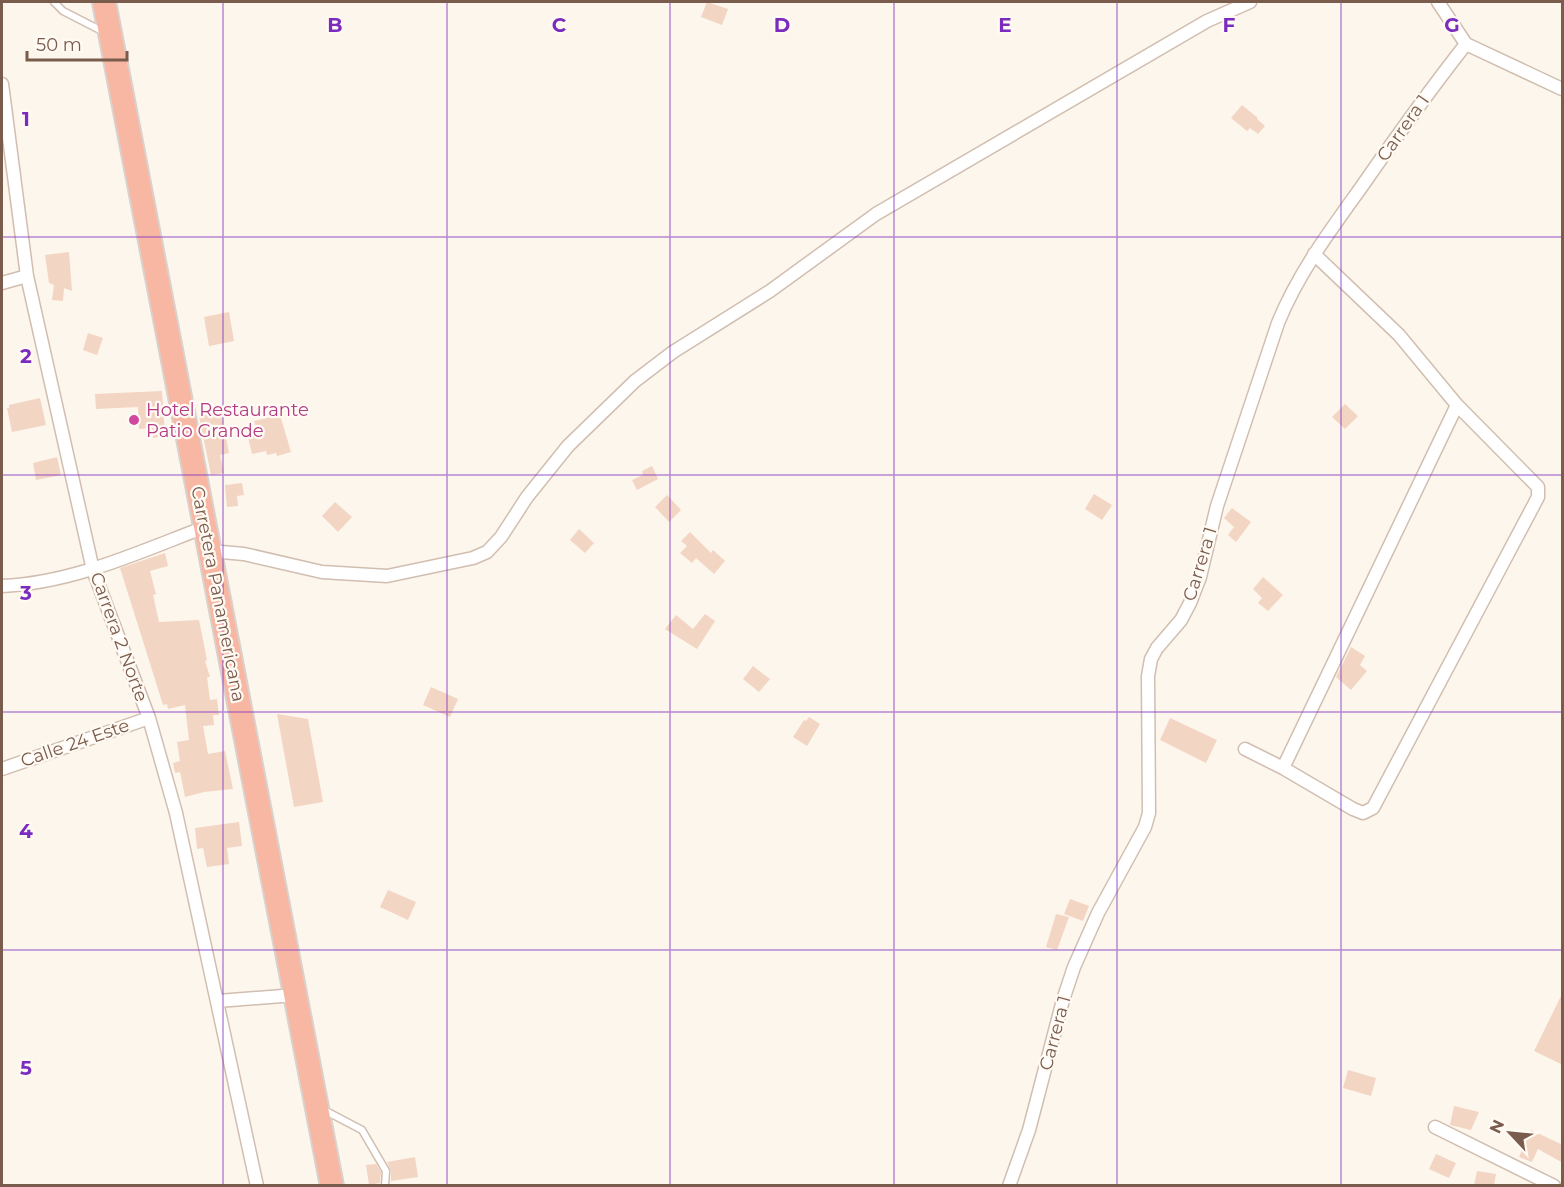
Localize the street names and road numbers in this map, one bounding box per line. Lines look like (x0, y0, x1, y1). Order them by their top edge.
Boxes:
street label: Carrera 1 (1372, 90, 1434, 166)
street label: Carretera Panamericana (186, 484, 250, 704)
street label: Carrera 1 (1178, 524, 1222, 604)
street label: Carrera 2 Norte (85, 569, 153, 705)
street label: Calle 24 Este (18, 714, 132, 772)
street label: Carrera 1 (1034, 993, 1076, 1073)

